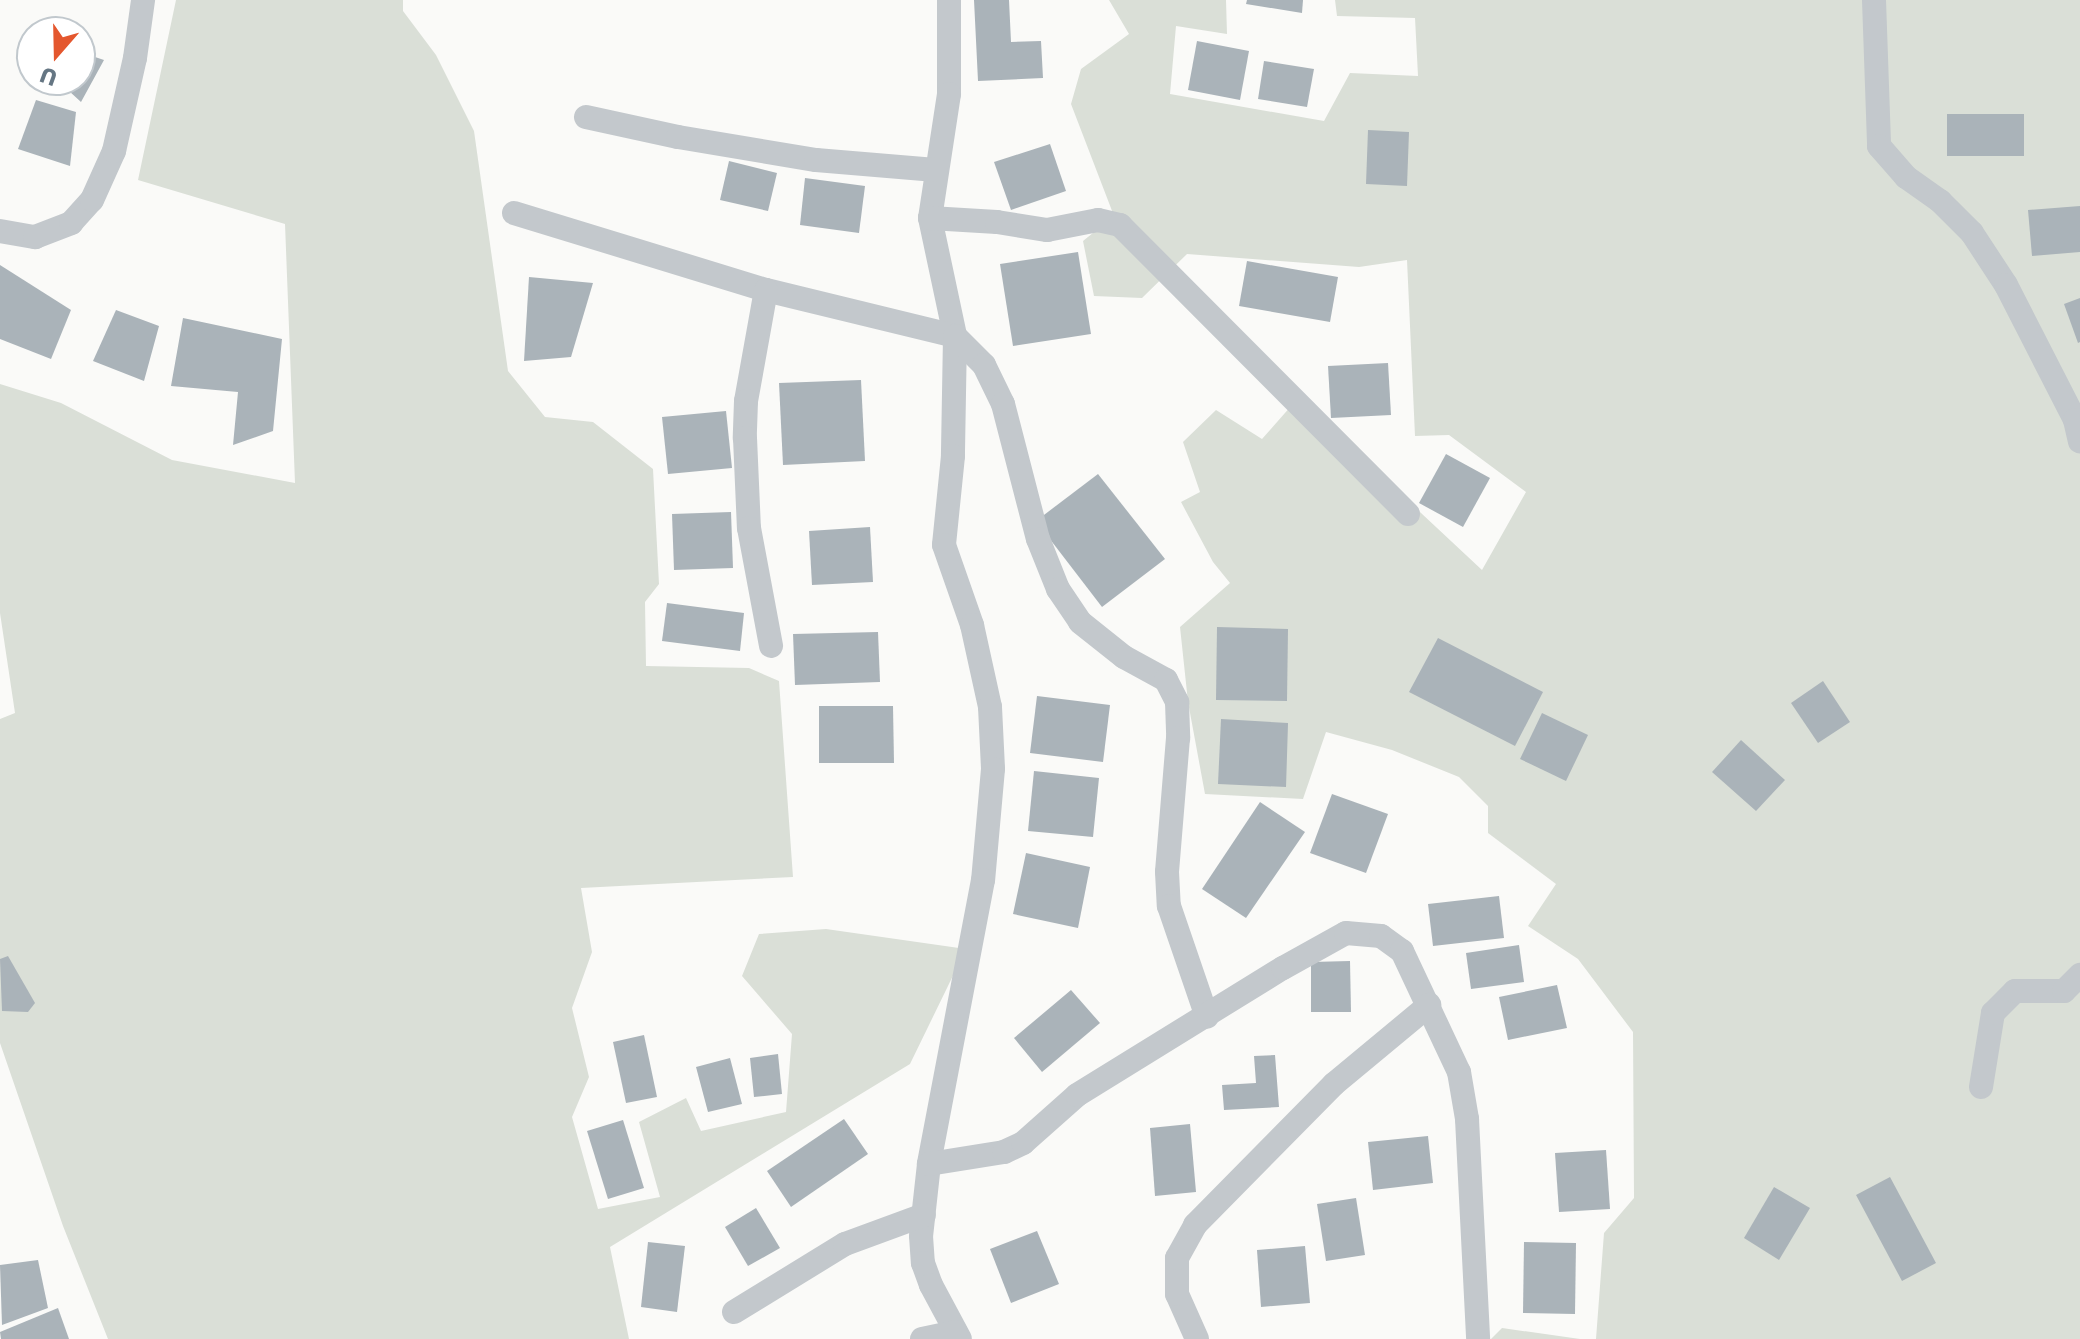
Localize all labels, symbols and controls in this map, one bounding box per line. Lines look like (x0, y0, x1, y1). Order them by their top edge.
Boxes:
north arrow (16, 16, 96, 96)
text: U (36, 62, 60, 93)

